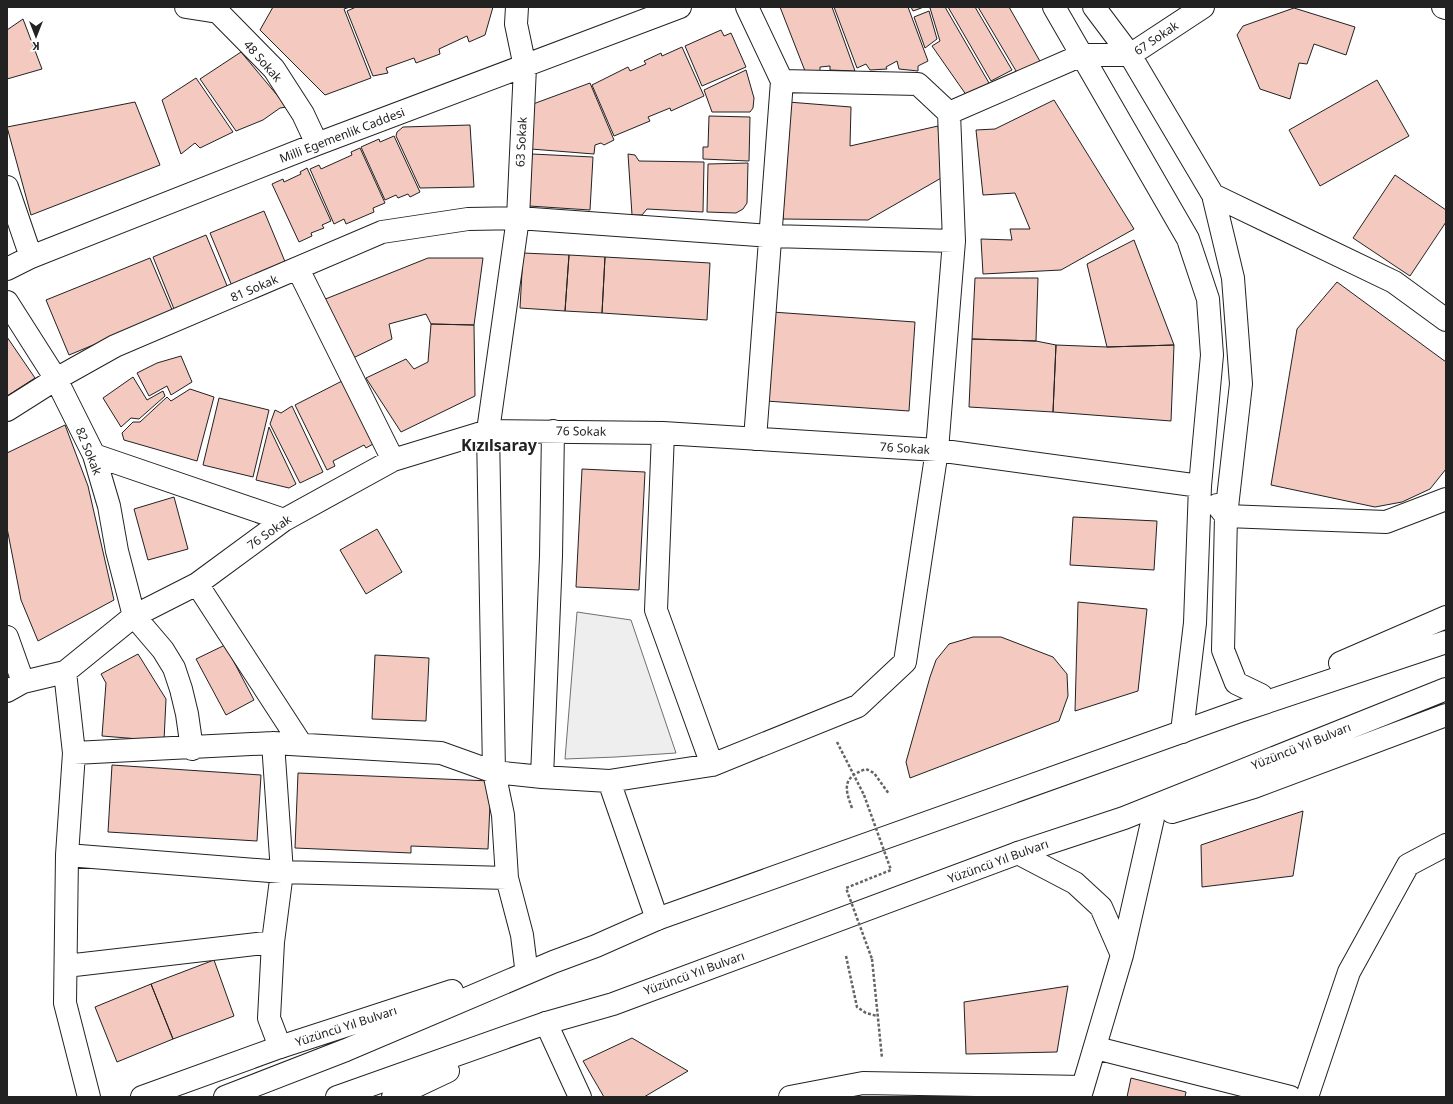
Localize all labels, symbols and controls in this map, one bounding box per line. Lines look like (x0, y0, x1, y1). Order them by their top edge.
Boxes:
north arrow (16, 16, 56, 56)
street label: 67 Sokak (1130, 17, 1182, 59)
street label: 48 Sokak (240, 36, 286, 86)
text: K (32, 39, 40, 54)
street label: Milli Egemenlik Caddesi (277, 103, 407, 167)
street label: 63 Sokak (511, 116, 531, 168)
street label: 81 Sokak (228, 270, 281, 306)
street label: 76 Sokak (556, 422, 607, 440)
street label: 82 Sokak (72, 425, 107, 478)
district label: Kızılsaray (461, 434, 538, 456)
street label: 76 Sokak (879, 438, 931, 458)
street label: 76 Sokak (244, 510, 295, 553)
street label: Yüzüncü Yıl Bulvarı (1249, 718, 1353, 774)
street label: Yüzüncü Yıl Bulvarı (945, 835, 1051, 887)
street label: Yüzüncü Yıl Bulvarı (641, 947, 747, 999)
street label: Yüzüncü Yıl Bulvarı (293, 1002, 399, 1050)

